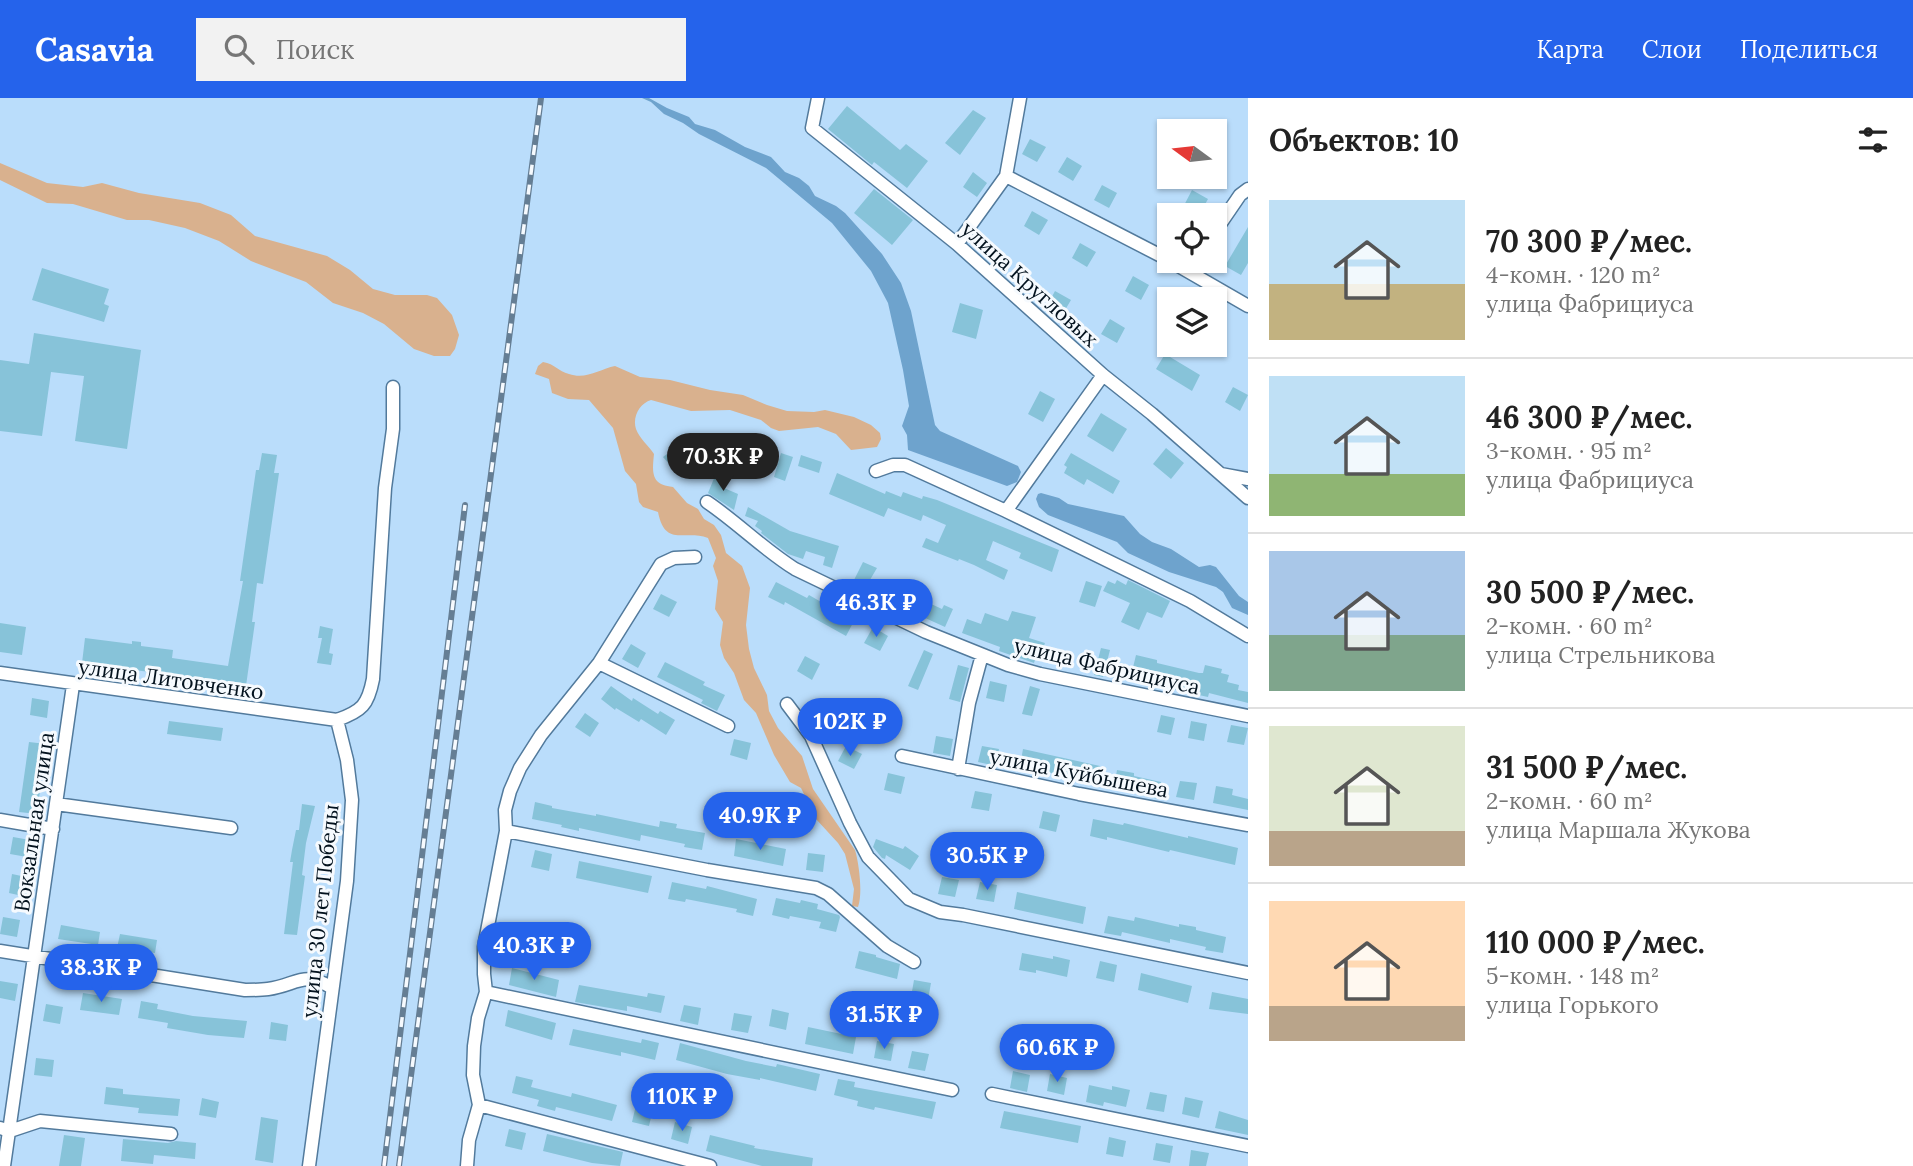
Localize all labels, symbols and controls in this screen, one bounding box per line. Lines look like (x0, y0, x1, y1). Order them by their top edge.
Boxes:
search box (196, 18, 686, 81)
text: Casavia (35, 28, 154, 70)
icon: search (220, 30, 258, 68)
text: Поиск (276, 33, 354, 66)
text: Карта (1536, 34, 1604, 65)
text: Слои (1642, 34, 1702, 65)
text: Поделиться (1740, 34, 1878, 65)
north arrow (1157, 119, 1227, 189)
map controls (1157, 119, 1227, 357)
text: Объектов: 10 (1269, 121, 1459, 159)
icon: filters (1854, 121, 1892, 159)
button: locate (1157, 203, 1227, 273)
street label: улица Кругловых (956, 215, 1104, 353)
text: 70 300 ₽/мес. (1486, 222, 1692, 260)
icon: home (1325, 228, 1409, 312)
text: 4-комн. · 120 m² (1486, 260, 1661, 289)
button: layers (1157, 287, 1227, 357)
text: улица Фабрициуса (1486, 289, 1694, 318)
text: 46 300 ₽/мес. (1486, 398, 1693, 436)
icon: home (1325, 404, 1409, 488)
pin: 70.3K ₽ (658, 434, 788, 493)
text: 3-комн. · 95 m² (1486, 436, 1652, 465)
text: 70.3K ₽ (683, 441, 763, 470)
text: улица Фабрициуса (1486, 465, 1694, 494)
text: 30 500 ₽/мес. (1486, 573, 1694, 611)
icon: home (1325, 579, 1409, 663)
pin: 46.3K ₽ (811, 580, 941, 639)
text: 46.3K ₽ (836, 587, 916, 616)
text: 2-комн. · 60 m² (1486, 611, 1653, 640)
street label: улица Фабрициуса (1011, 631, 1203, 701)
text: улица Стрельникова (1486, 640, 1715, 669)
street label: улица Литовченко (77, 653, 265, 705)
pin: 102K ₽ (793, 698, 907, 758)
text: 102K ₽ (814, 706, 886, 735)
street label: Вокзальная улица (8, 730, 60, 914)
street label: улица Куйбышева (987, 742, 1171, 804)
text: 31 500 ₽/мес. (1486, 748, 1687, 786)
icon: home (1325, 754, 1409, 838)
text: 2-комн. · 60 m² (1486, 786, 1653, 815)
pin: 40.9K ₽ (695, 792, 825, 852)
text: 40.9K ₽ (719, 800, 801, 829)
street label: улица 30 лет Победы (295, 803, 345, 1019)
text: улица Маршала Жукова (1486, 815, 1751, 844)
pin: 30.5K ₽ (922, 832, 1052, 892)
text: 30.5K ₽ (946, 840, 1028, 869)
pin: 40.3K ₽ (469, 922, 599, 982)
text: 110 000 ₽/мес. (1486, 923, 1705, 961)
icon: home (1325, 929, 1409, 1013)
text: 40.3K ₽ (493, 930, 575, 959)
pin: 38.3K ₽ (36, 944, 166, 1004)
text: 38.3K ₽ (61, 952, 141, 981)
text: 5-комн. · 148 m² (1486, 961, 1659, 990)
text: улица Горького (1486, 990, 1659, 1019)
pin: 31.5K ₽ (819, 992, 949, 1051)
text: 31.5K ₽ (846, 999, 922, 1028)
pin: 60.6K ₽ (992, 1024, 1122, 1084)
text: 60.6K ₽ (1016, 1032, 1098, 1061)
pin: 110K ₽ (625, 1074, 739, 1133)
text: 110K ₽ (647, 1081, 717, 1110)

